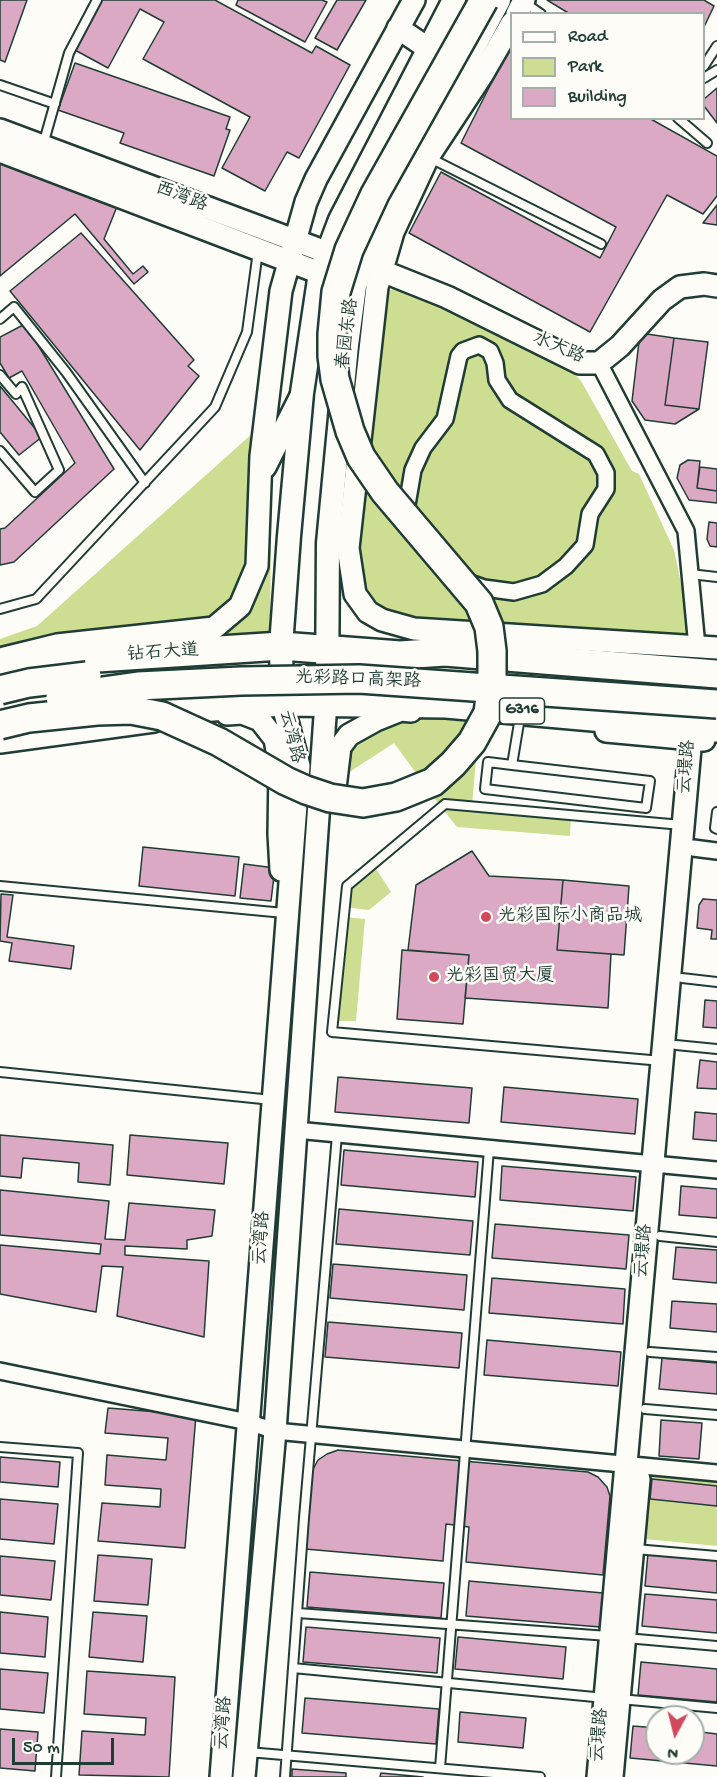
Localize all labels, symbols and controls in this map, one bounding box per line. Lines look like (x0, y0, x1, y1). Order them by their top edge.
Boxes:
legend (510, 12, 705, 120)
text: Road (568, 27, 607, 48)
text: Park (568, 57, 602, 78)
text: Building (568, 87, 627, 108)
street label: 西湾路 (152, 178, 210, 218)
street label: 春园东路 (334, 297, 364, 371)
street label: 水大路 (529, 329, 587, 369)
street label: 钻石大道 (126, 641, 200, 667)
street label: 光彩路口高架路 (295, 668, 421, 694)
road number: G316 (500, 698, 544, 724)
street label: 云湾路 (273, 708, 307, 766)
street label: 云璟路 (675, 739, 701, 795)
place label: 光彩国际小商品城 (498, 906, 642, 928)
marker: 光彩国际小商品城 (479, 910, 493, 924)
place label: 光彩国贸大厦 (446, 966, 554, 988)
marker: 光彩国贸大厦 (427, 970, 441, 984)
street label: 云湾路 (250, 1210, 276, 1266)
street label: 云璟路 (632, 1223, 658, 1279)
street label: 云湾路 (212, 1695, 238, 1751)
north arrow (645, 1705, 705, 1765)
street label: 云璟路 (588, 1707, 614, 1763)
scale bar (15, 1726, 117, 1764)
text: 50 m (23, 1738, 60, 1759)
text: N (667, 1741, 679, 1761)

